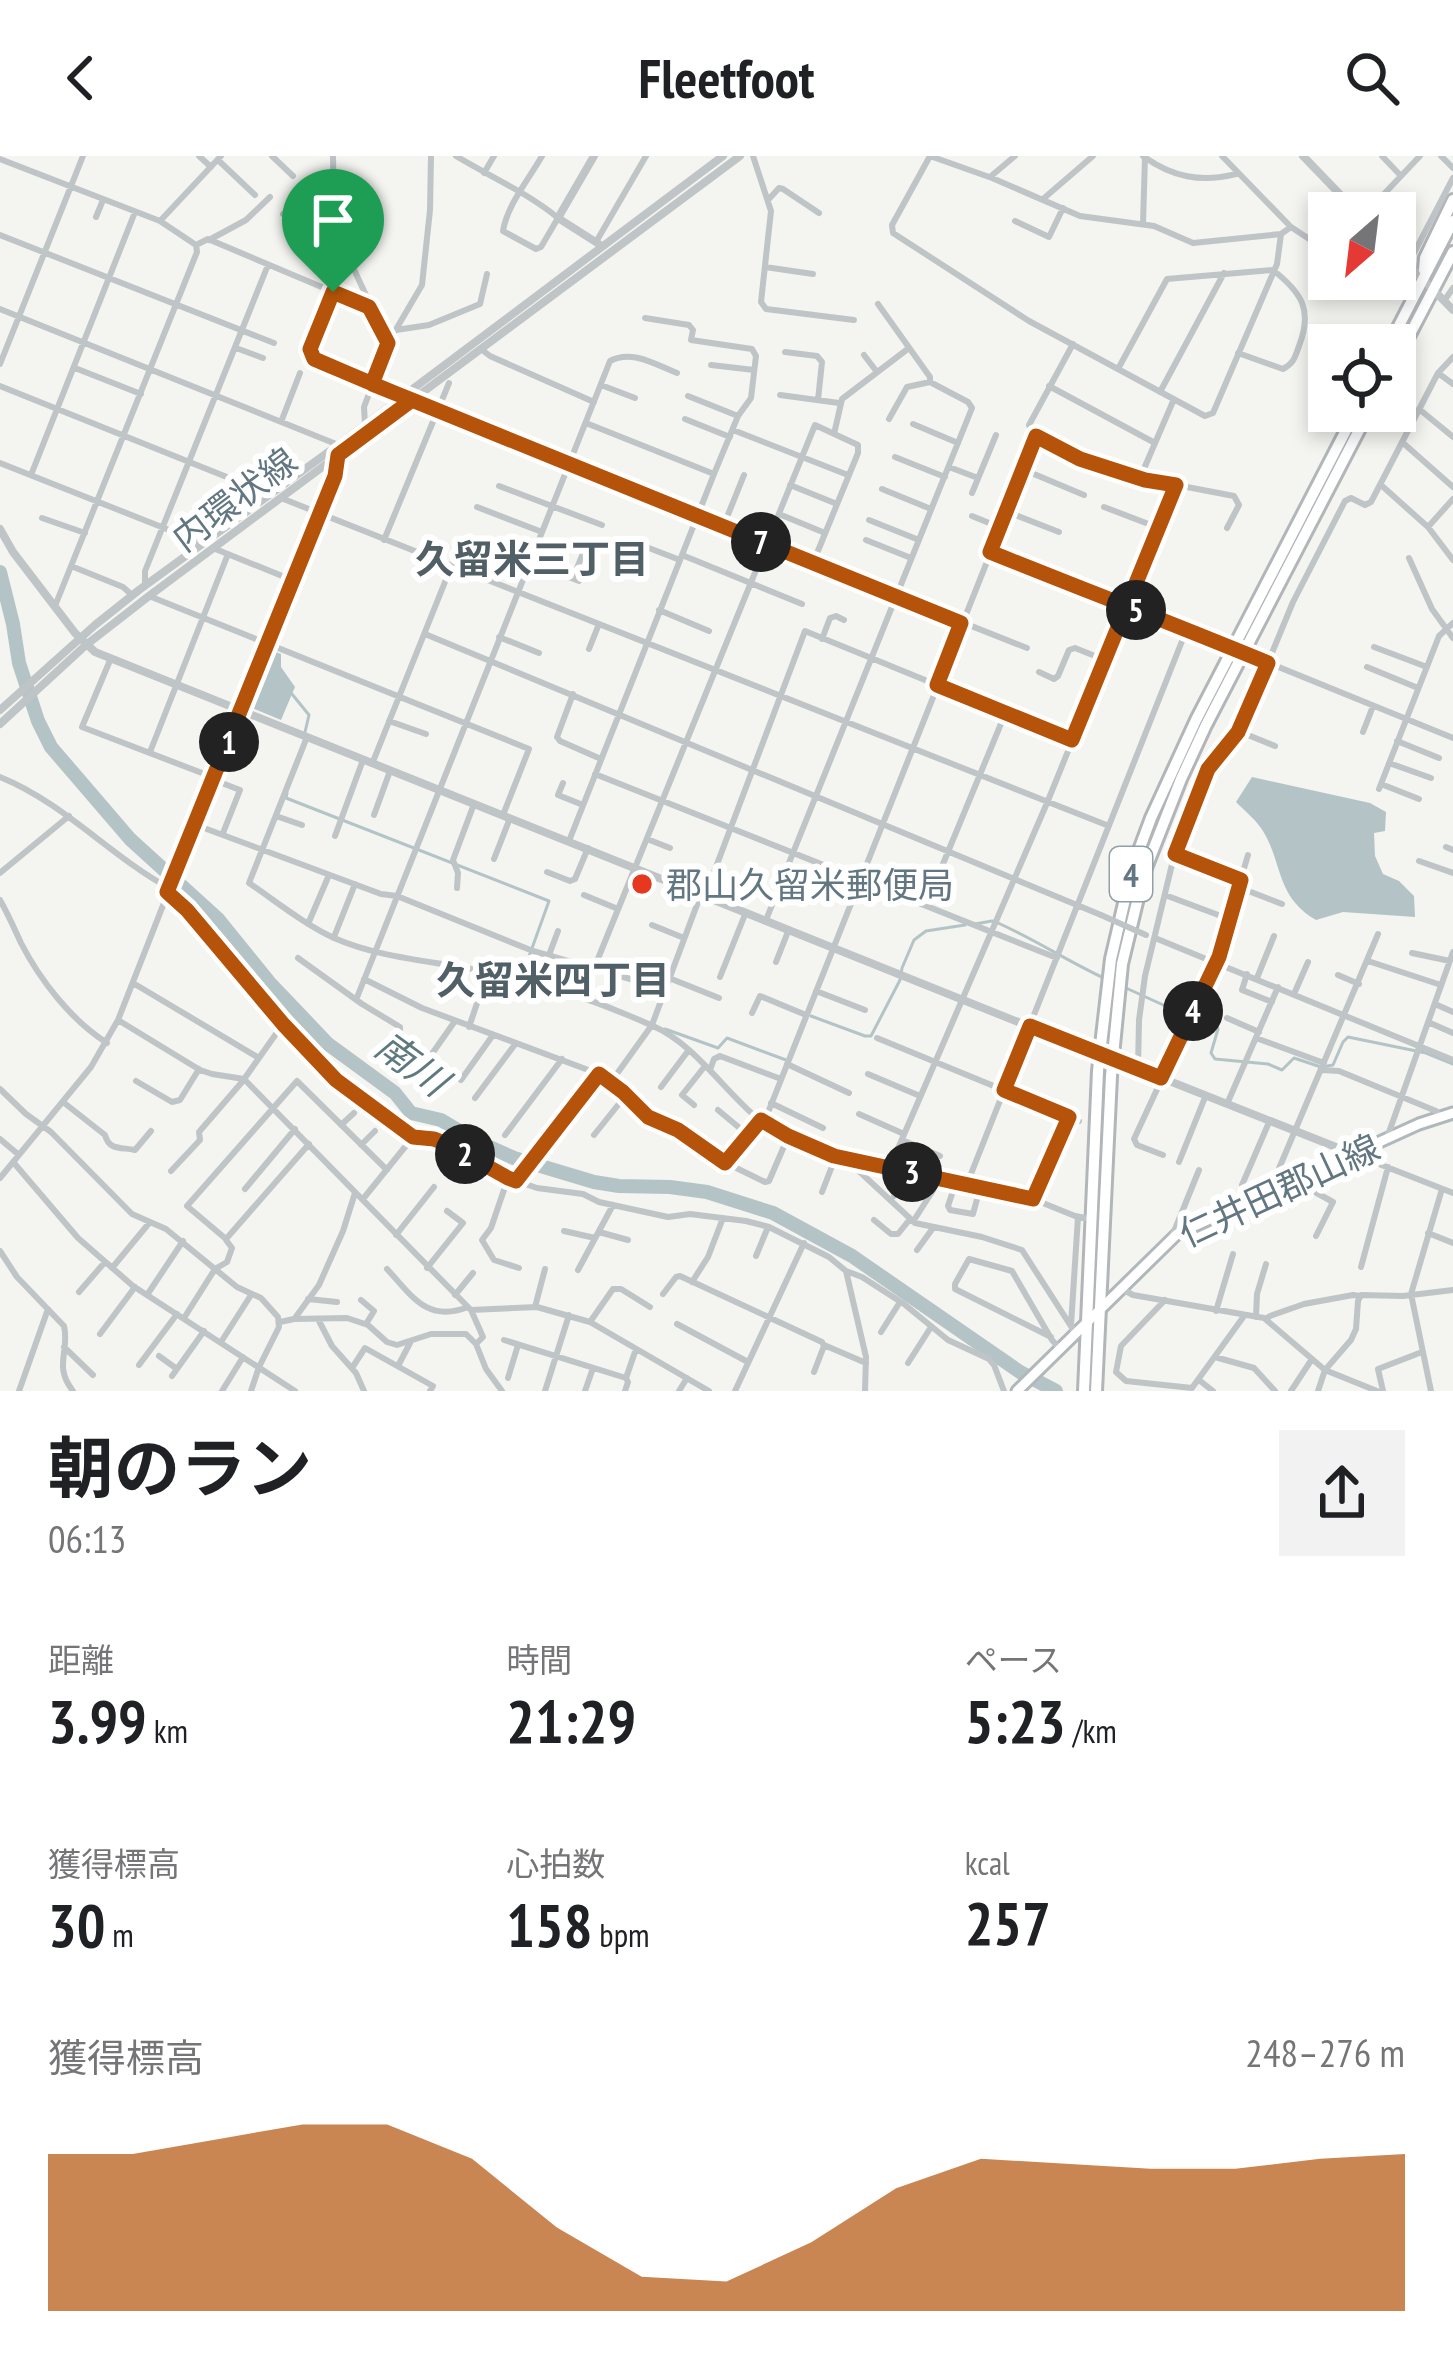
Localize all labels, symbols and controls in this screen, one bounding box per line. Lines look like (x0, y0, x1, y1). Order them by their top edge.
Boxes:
text: Fleetfoot (639, 43, 814, 113)
icon: back (48, 45, 114, 111)
icon: search (1339, 45, 1405, 111)
pin (282, 169, 384, 292)
icon: arrive (300, 187, 366, 253)
north arrow (1308, 192, 1416, 300)
map controls (1308, 192, 1416, 432)
button: locate (1308, 324, 1416, 432)
street label: 内環状線 (162, 437, 306, 561)
pin: 7 (731, 512, 791, 572)
text: 7 (753, 520, 769, 563)
district label: 久留米三丁目 (415, 533, 649, 584)
pin: 5 (1106, 580, 1166, 640)
text: 5 (1128, 588, 1144, 631)
pin: 1 (199, 712, 259, 772)
text: 1 (221, 720, 237, 763)
road number: 4 (1110, 847, 1152, 901)
place label: 郡山久留米郵便局 (666, 861, 954, 908)
marker: 郡山久留米郵便局 (629, 871, 655, 897)
district label: 久留米四丁目 (436, 954, 670, 1005)
pin: 4 (1163, 981, 1223, 1041)
text: 4 (1185, 989, 1201, 1032)
water label: 南川 (365, 1019, 462, 1109)
street label: 仁井田郡山線 (1171, 1123, 1387, 1257)
pin: 2 (435, 1124, 495, 1184)
text: 2 (457, 1132, 473, 1175)
pin: 3 (882, 1142, 942, 1202)
text: 3 (904, 1150, 920, 1193)
text: 朝のラン (48, 1425, 312, 1510)
button: share (1279, 1430, 1405, 1556)
text: 06:13 (48, 1513, 126, 1564)
text: 距離 (48, 1638, 114, 1681)
text: 時間 (506, 1638, 572, 1681)
text: ペース (965, 1638, 1062, 1681)
text: 3.99 (48, 1682, 147, 1760)
text: 21:29 (506, 1682, 636, 1760)
text: 5:23 (965, 1682, 1066, 1760)
text: km (147, 1709, 188, 1752)
text: /km (1066, 1709, 1117, 1752)
text: kcal (965, 1841, 1010, 1884)
text: 獲得標高 (48, 1842, 180, 1885)
text: 心拍数 (506, 1842, 605, 1885)
text: 257 (965, 1884, 1051, 1962)
text: 30 (48, 1886, 105, 1964)
text: 158 (506, 1886, 592, 1964)
text: m (105, 1913, 134, 1956)
text: bpm (592, 1913, 650, 1956)
text: 248–276 m (1245, 2027, 1405, 2078)
text: 獲得標高 (48, 2032, 204, 2083)

